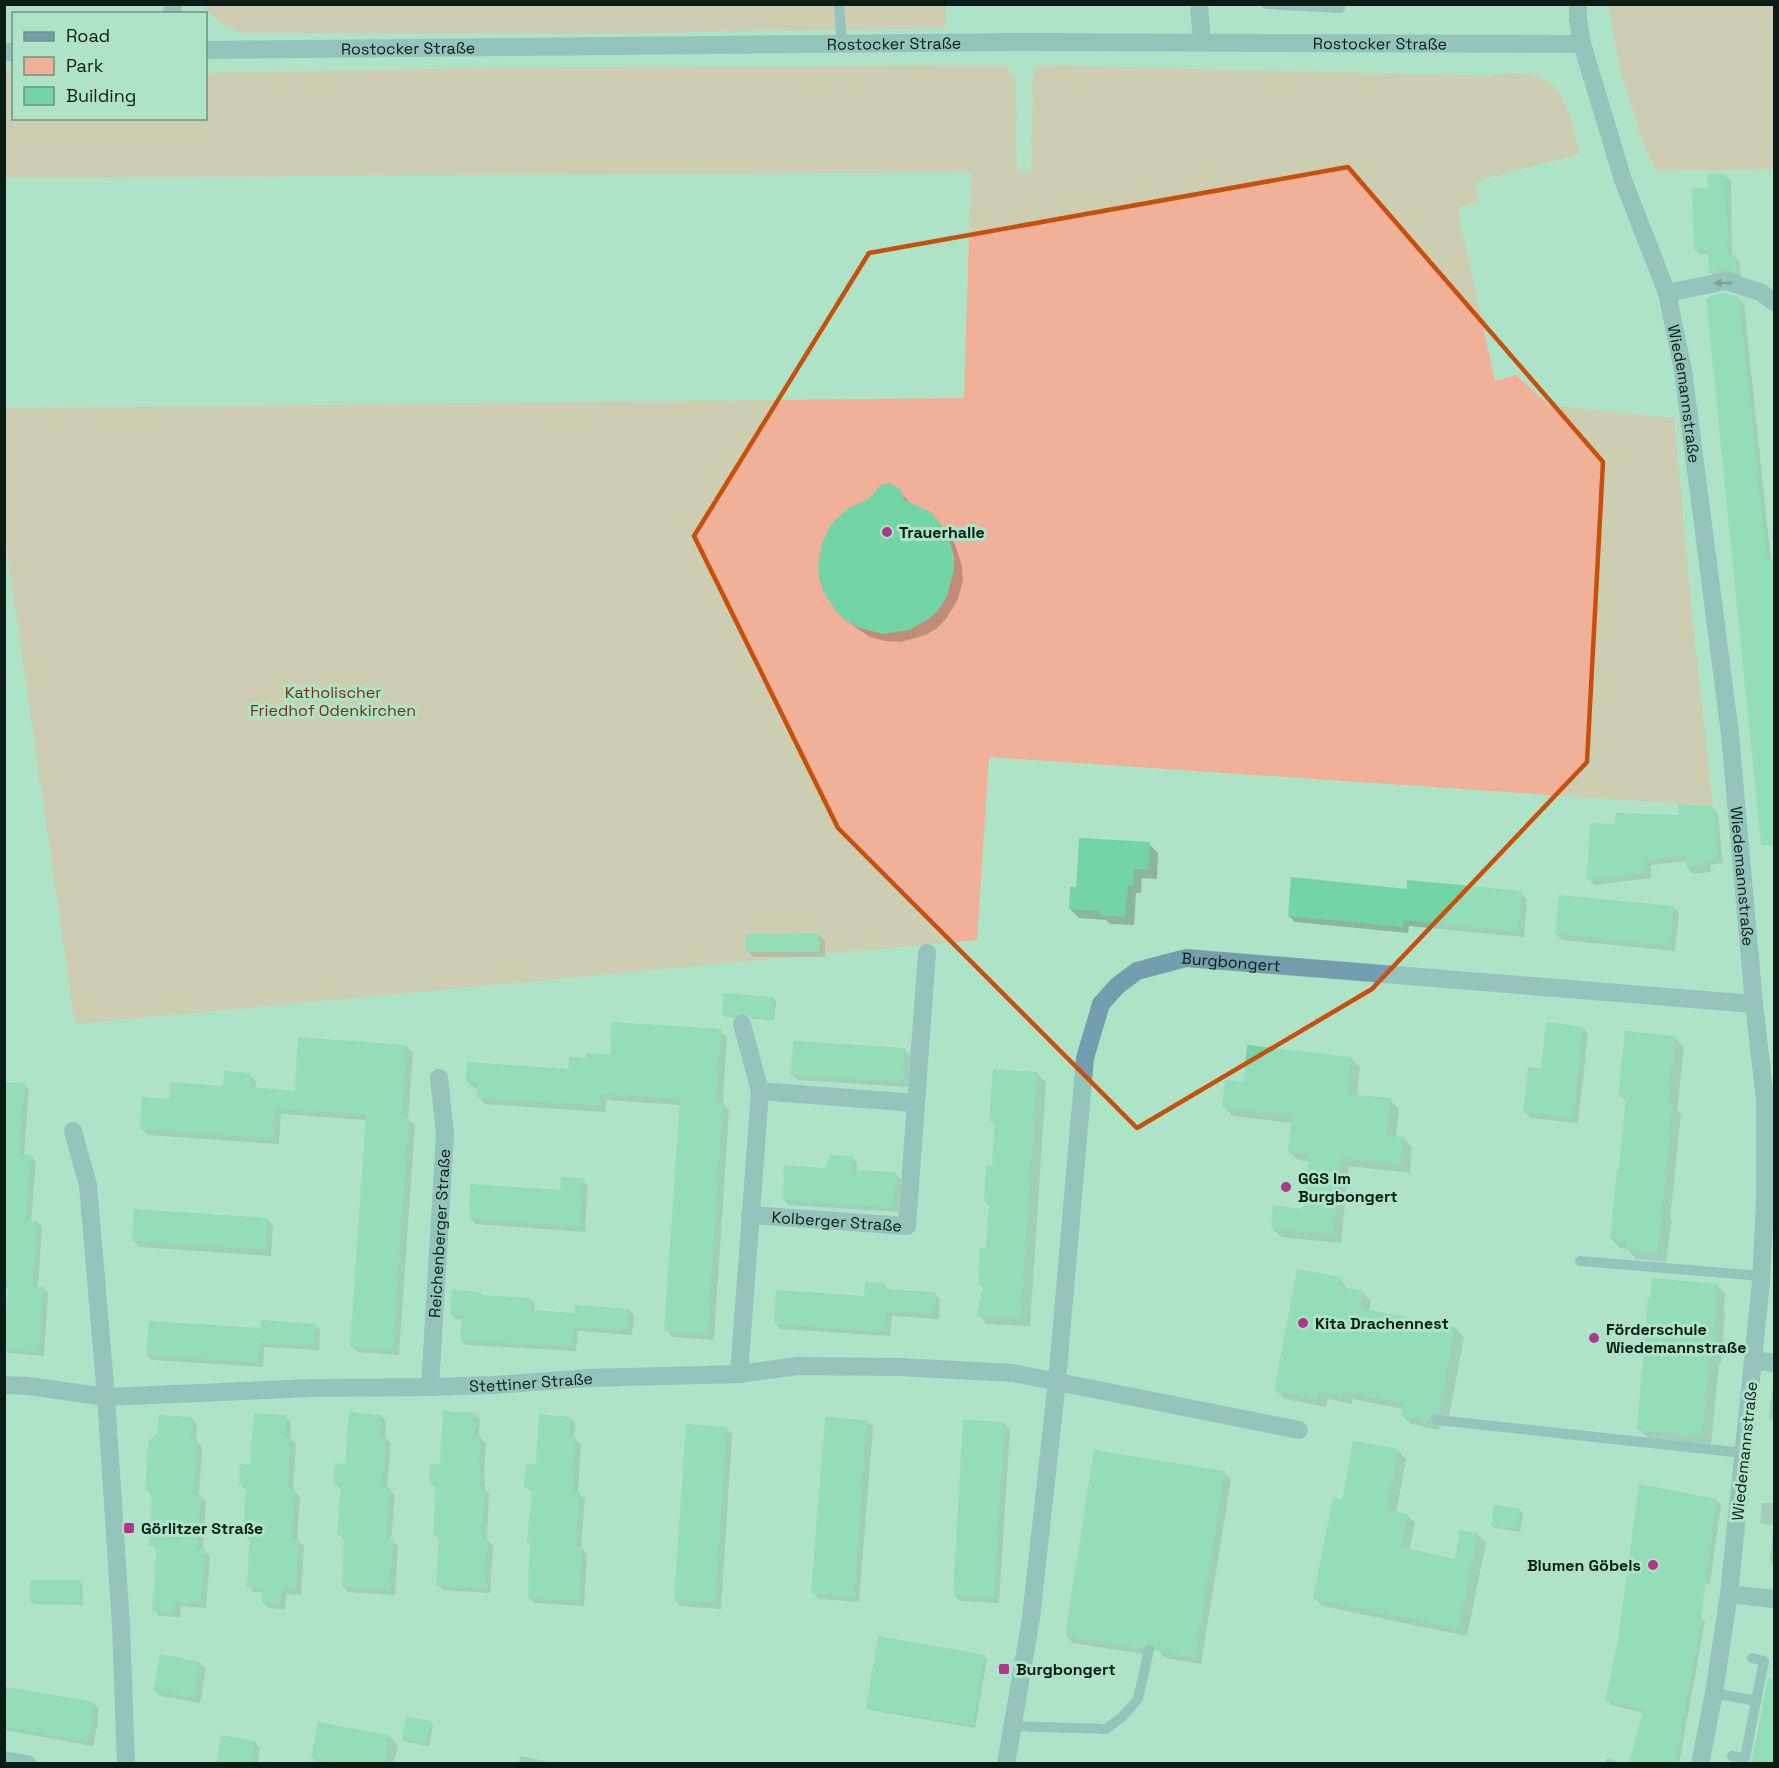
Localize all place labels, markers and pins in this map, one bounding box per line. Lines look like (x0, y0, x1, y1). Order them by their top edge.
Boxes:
place label: Trauerhalle (899, 522, 985, 543)
marker: Trauerhalle (880, 525, 894, 539)
place label: GGS Im Burgbongert (1298, 1168, 1398, 1207)
marker: GGS Im Burgbongert (1279, 1180, 1293, 1194)
place label: Kita Drachennest (1315, 1313, 1449, 1334)
marker: Kita Drachennest (1296, 1316, 1310, 1330)
place label: Förderschule Wiedemannstraße (1606, 1319, 1746, 1358)
marker: Förderschule Wiedemannstraße (1587, 1331, 1601, 1345)
place label: Görlitzer Straße (141, 1518, 263, 1539)
marker: Görlitzer Straße (122, 1521, 136, 1535)
place label: Blumen Göbels (1527, 1555, 1641, 1576)
marker: Blumen Göbels (1646, 1558, 1660, 1572)
place label: Burgbongert (1016, 1659, 1116, 1680)
marker: Burgbongert (997, 1662, 1011, 1676)

